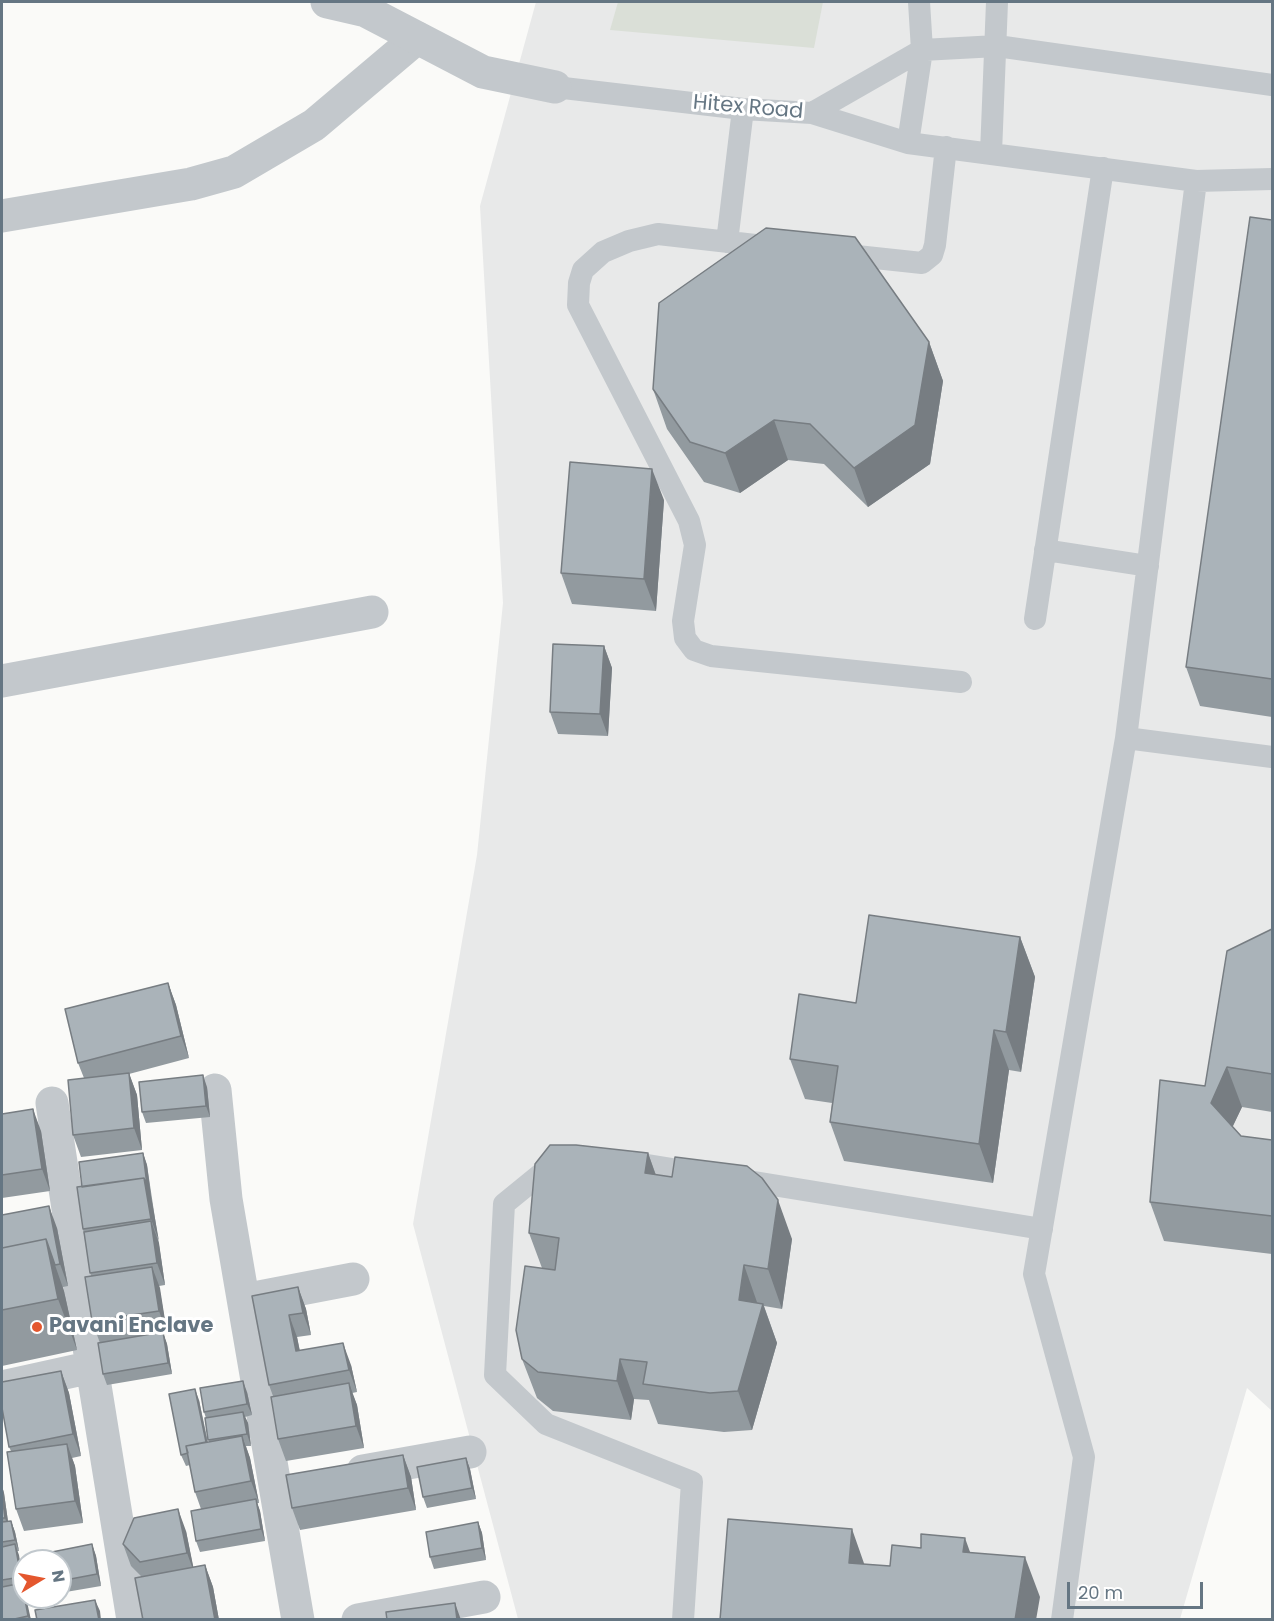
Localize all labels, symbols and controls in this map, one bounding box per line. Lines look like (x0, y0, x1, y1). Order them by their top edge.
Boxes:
street label: Hitex Road (692, 91, 804, 125)
place label: Pavani Enclave (49, 1314, 213, 1340)
marker: Pavani Enclave (30, 1320, 44, 1334)
north arrow (12, 1549, 72, 1609)
text: N (46, 1568, 71, 1584)
scale bar (1070, 1570, 1206, 1608)
text: 20 m (1078, 1580, 1123, 1605)

